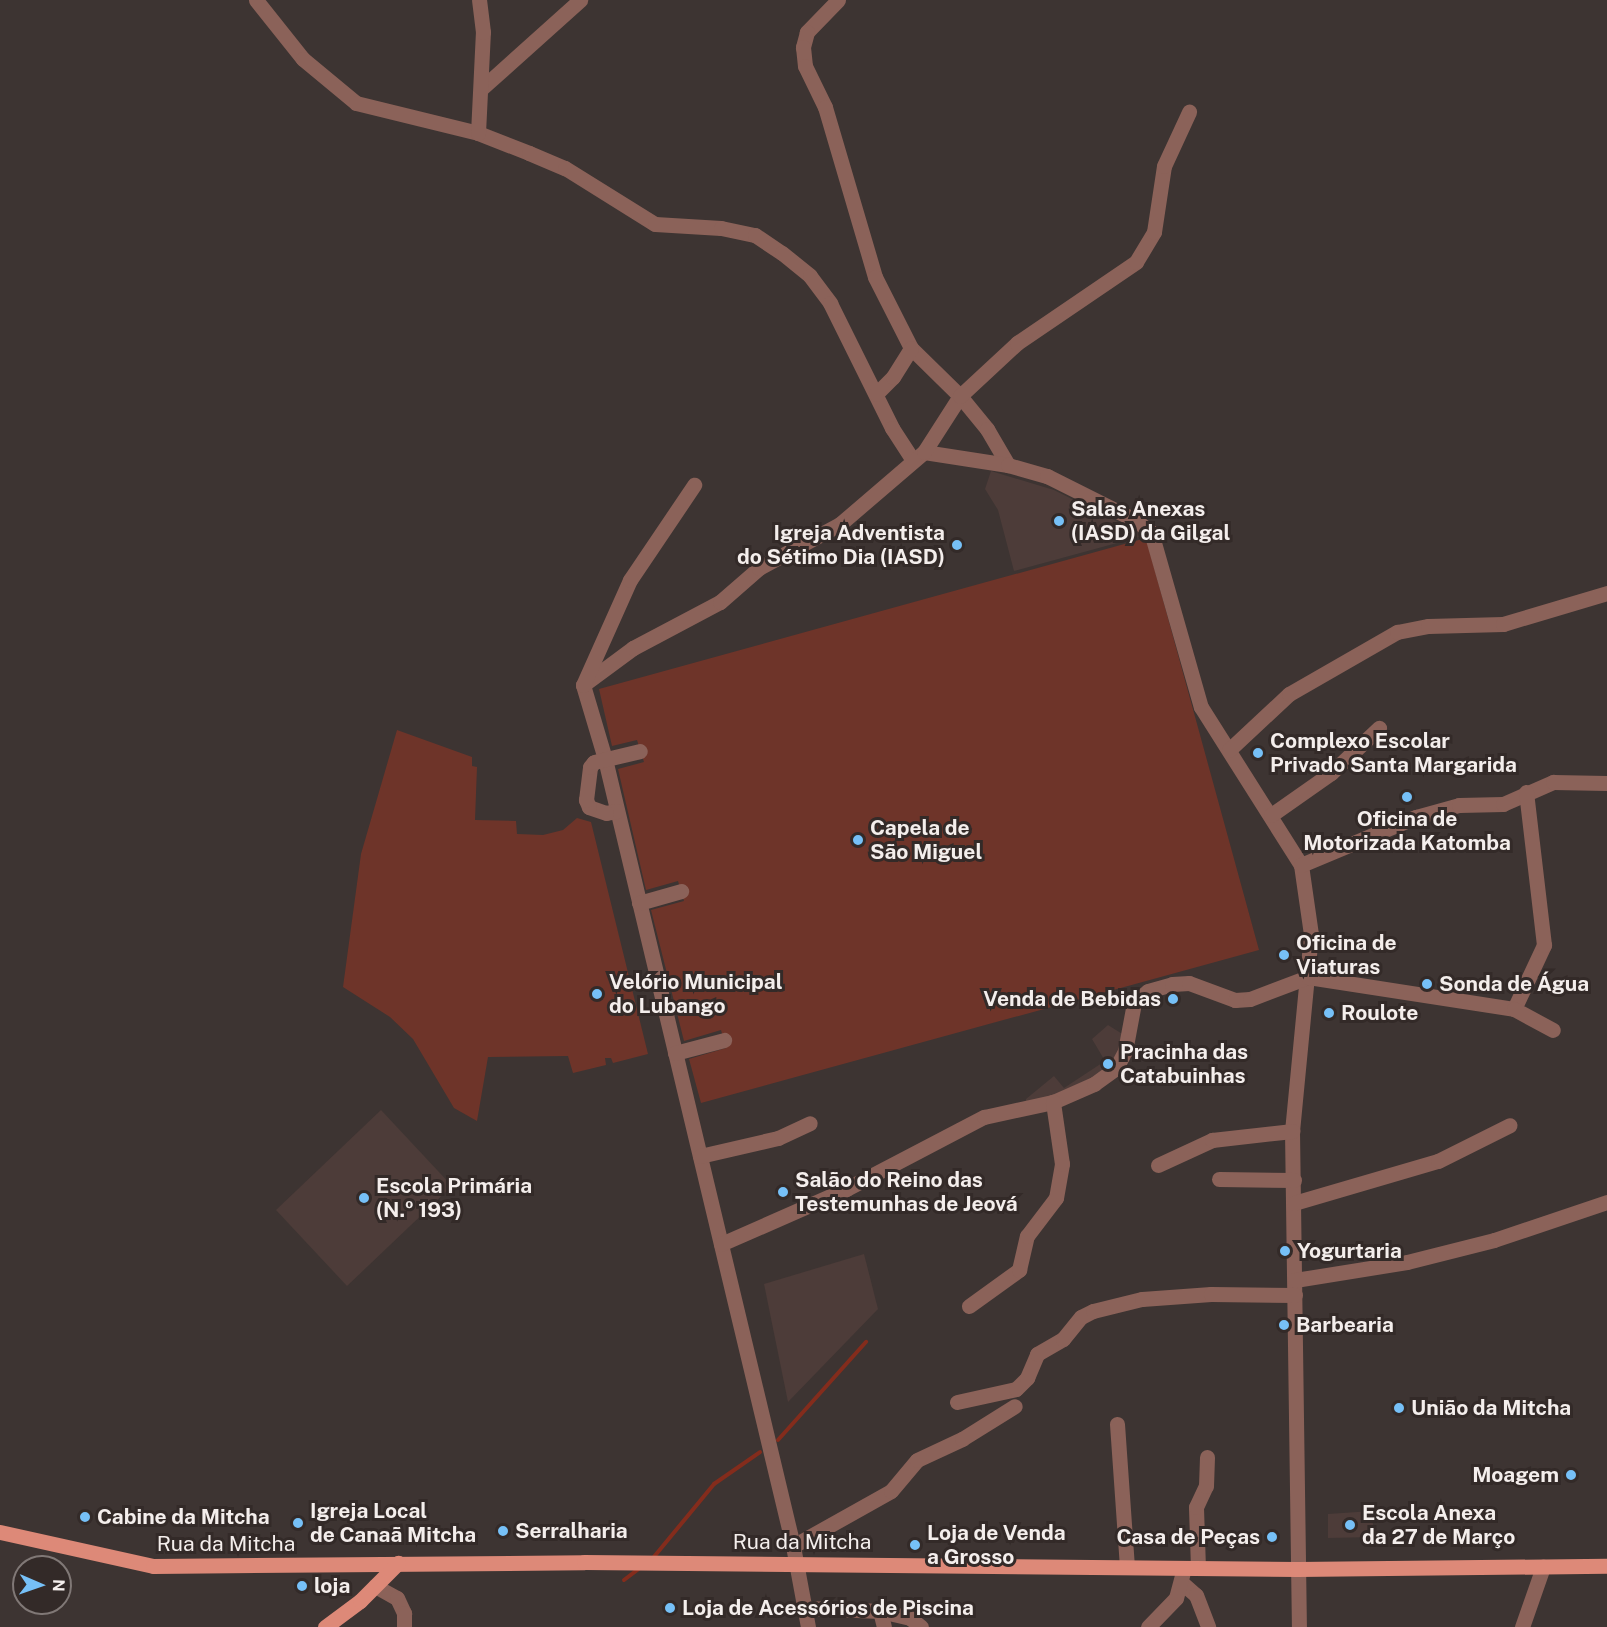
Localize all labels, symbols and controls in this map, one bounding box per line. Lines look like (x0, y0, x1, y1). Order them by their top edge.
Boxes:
place label: Salas Anexas (IASD) da Gilgal (1071, 496, 1231, 546)
marker: Salas Anexas (IASD) da Gilgal (1052, 514, 1066, 528)
place label: Igreja Adventista do Sétimo Dia (IASD) (737, 520, 945, 570)
marker: Igreja Adventista do Sétimo Dia (IASD) (950, 538, 964, 552)
place label: Complexo Escolar Privado Santa Margarida (1270, 728, 1517, 778)
marker: Complexo Escolar Privado Santa Margarida (1251, 746, 1265, 760)
marker: Oficina de Motorizada Katomba (1400, 790, 1414, 804)
place label: Oficina de Motorizada Katomba (1303, 806, 1511, 856)
place label: Capela de São Miguel (870, 815, 982, 865)
marker: Capela de São Miguel (851, 833, 865, 847)
place label: Oficina de Viaturas (1296, 930, 1397, 980)
marker: Oficina de Viaturas (1277, 948, 1291, 962)
place label: Velório Municipal do Lubango (609, 969, 783, 1019)
place label: Sonda de Água (1439, 971, 1589, 997)
marker: Sonda de Água (1420, 977, 1434, 991)
place label: Venda de Bebidas (983, 986, 1161, 1012)
marker: Velório Municipal do Lubango (590, 987, 604, 1001)
marker: Venda de Bebidas (1166, 992, 1180, 1006)
place label: Roulote (1341, 1000, 1418, 1026)
marker: Roulote (1322, 1006, 1336, 1020)
place label: Pracinha das Catabuinhas (1120, 1039, 1248, 1089)
marker: Pracinha das Catabuinhas (1101, 1057, 1115, 1071)
place label: Salão do Reino das Testemunhas de Jeová (795, 1167, 1018, 1217)
place label: Escola Primária (N.º 193) (376, 1173, 532, 1223)
marker: Salão do Reino das Testemunhas de Jeová (776, 1185, 790, 1199)
marker: Escola Primária (N.º 193) (357, 1191, 371, 1205)
place label: Yogurtaria (1297, 1238, 1402, 1264)
marker: Yogurtaria (1278, 1244, 1292, 1258)
place label: Barbearia (1296, 1312, 1394, 1338)
marker: Barbearia (1277, 1318, 1291, 1332)
place label: União da Mitcha (1411, 1395, 1571, 1421)
marker: União da Mitcha (1392, 1401, 1406, 1415)
place label: Moagem (1472, 1462, 1559, 1488)
marker: Moagem (1564, 1468, 1578, 1482)
place label: Igreja Local de Canaã Mitcha (310, 1498, 476, 1548)
place label: Escola Anexa da 27 de Março (1362, 1500, 1516, 1550)
place label: Cabine da Mitcha (97, 1504, 270, 1530)
marker: Cabine da Mitcha (78, 1510, 92, 1524)
marker: Igreja Local de Canaã Mitcha (291, 1516, 305, 1530)
place label: Serralharia (515, 1518, 628, 1544)
marker: Escola Anexa da 27 de Março (1343, 1518, 1357, 1532)
place label: Loja de Venda a Grosso (927, 1520, 1066, 1570)
marker: Serralharia (496, 1524, 510, 1538)
place label: Casa de Peças (1116, 1524, 1260, 1550)
street label: Rua da Mitcha (733, 1529, 871, 1555)
marker: Casa de Peças (1265, 1530, 1279, 1544)
street label: Rua da Mitcha (157, 1531, 295, 1557)
marker: Loja de Venda a Grosso (908, 1538, 922, 1552)
north arrow (12, 1555, 72, 1615)
place label: loja (314, 1573, 350, 1599)
text: N (49, 1579, 68, 1592)
marker: loja (295, 1579, 309, 1593)
place label: Loja de Acessórios de Piscina (682, 1595, 974, 1621)
marker: Loja de Acessórios de Piscina (663, 1601, 677, 1615)

